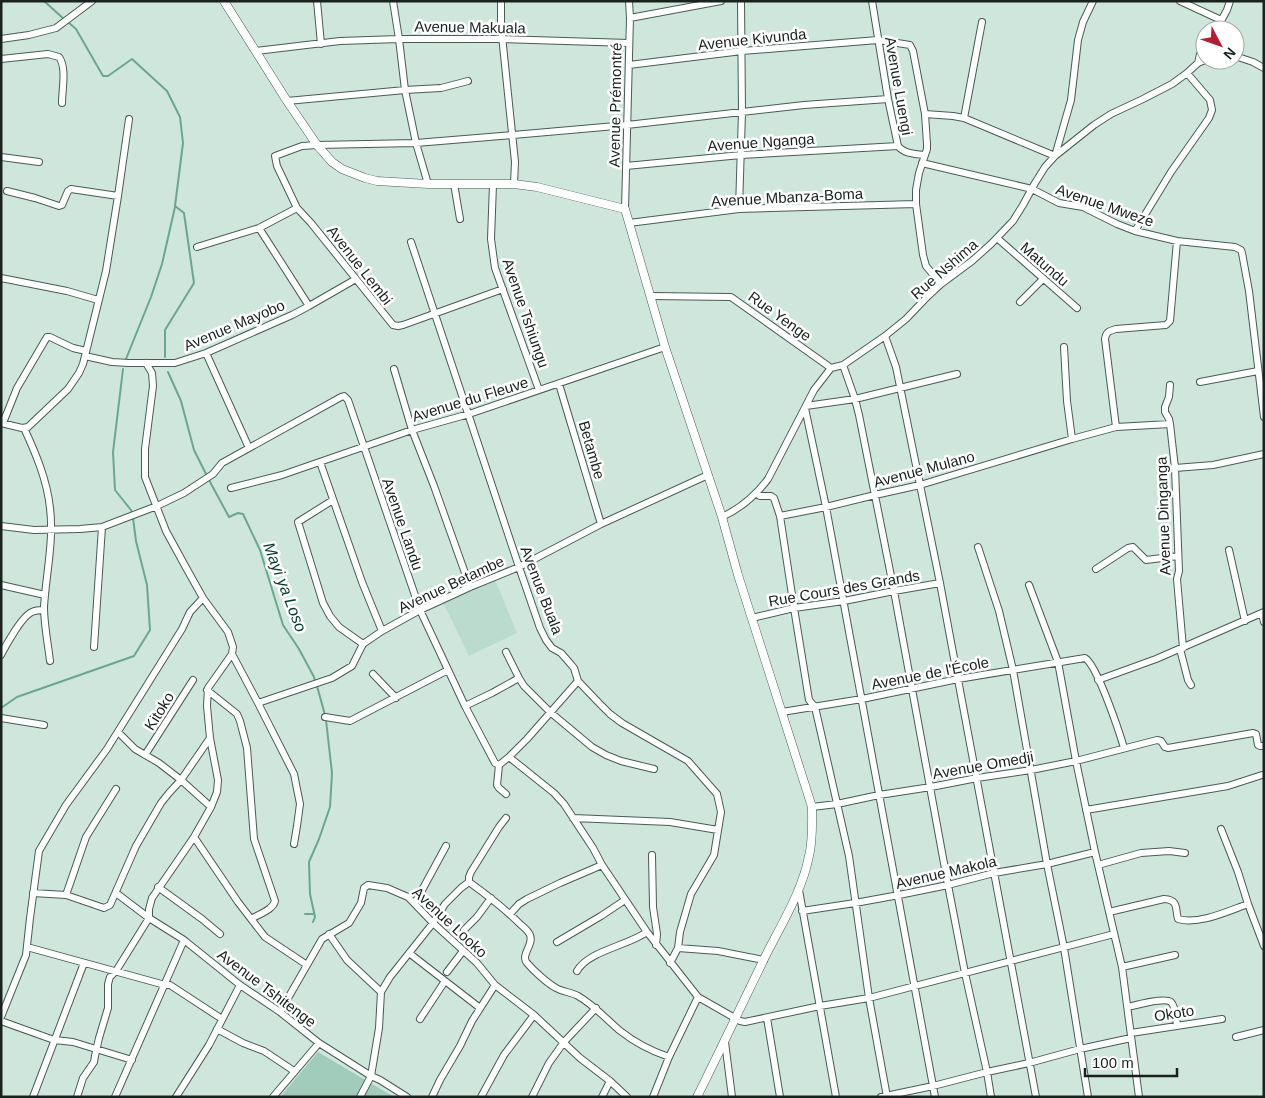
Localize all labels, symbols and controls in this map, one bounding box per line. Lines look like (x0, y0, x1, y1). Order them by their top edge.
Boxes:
street label: Avenue Makuala (414, 18, 527, 36)
north arrow (1195, 20, 1245, 70)
street label: Avenue Kivunda (697, 25, 808, 53)
street label: Avenue Luengi (882, 35, 916, 137)
street label: Avenue Prémontré (605, 42, 625, 168)
text: N (1220, 44, 1239, 63)
street label: Avenue Nganga (707, 130, 816, 154)
street label: Avenue Mweze (1054, 180, 1156, 230)
street label: Avenue Mbanza-Boma (710, 184, 864, 209)
street label: Avenue Lembi (324, 222, 396, 308)
street label: Rue Nshima (907, 235, 981, 302)
street label: Matundu (1017, 238, 1073, 290)
street label: Avenue Tshiungu (499, 256, 553, 370)
street label: Rue Yenge (745, 288, 815, 344)
street label: Avenue Mayobo (181, 296, 287, 354)
street label: Avenue du Fleuve (410, 373, 530, 425)
street label: Betambe (576, 419, 608, 481)
street label: Avenue Mulano (872, 447, 976, 491)
street label: Avenue Dinganga (1152, 456, 1174, 576)
street label: Avenue Landu (379, 476, 427, 572)
water label: Mayi ya Loso (260, 540, 310, 634)
street label: Avenue Buala (517, 543, 567, 637)
street label: Avenue Betambe (395, 552, 507, 616)
street label: Rue Cours des Grands (767, 566, 921, 610)
street label: Avenue de l'École (870, 653, 990, 693)
street label: Kitoko (141, 689, 177, 733)
street label: Avenue Omedji (931, 748, 1035, 782)
street label: Avenue Makola (894, 852, 999, 892)
street label: Avenue Looko (409, 883, 491, 961)
street label: Avenue Tshitenge (214, 945, 320, 1031)
street label: Okoto (1153, 1001, 1195, 1025)
scale bar (1085, 1046, 1178, 1078)
text: 100 m (1092, 1054, 1134, 1071)

